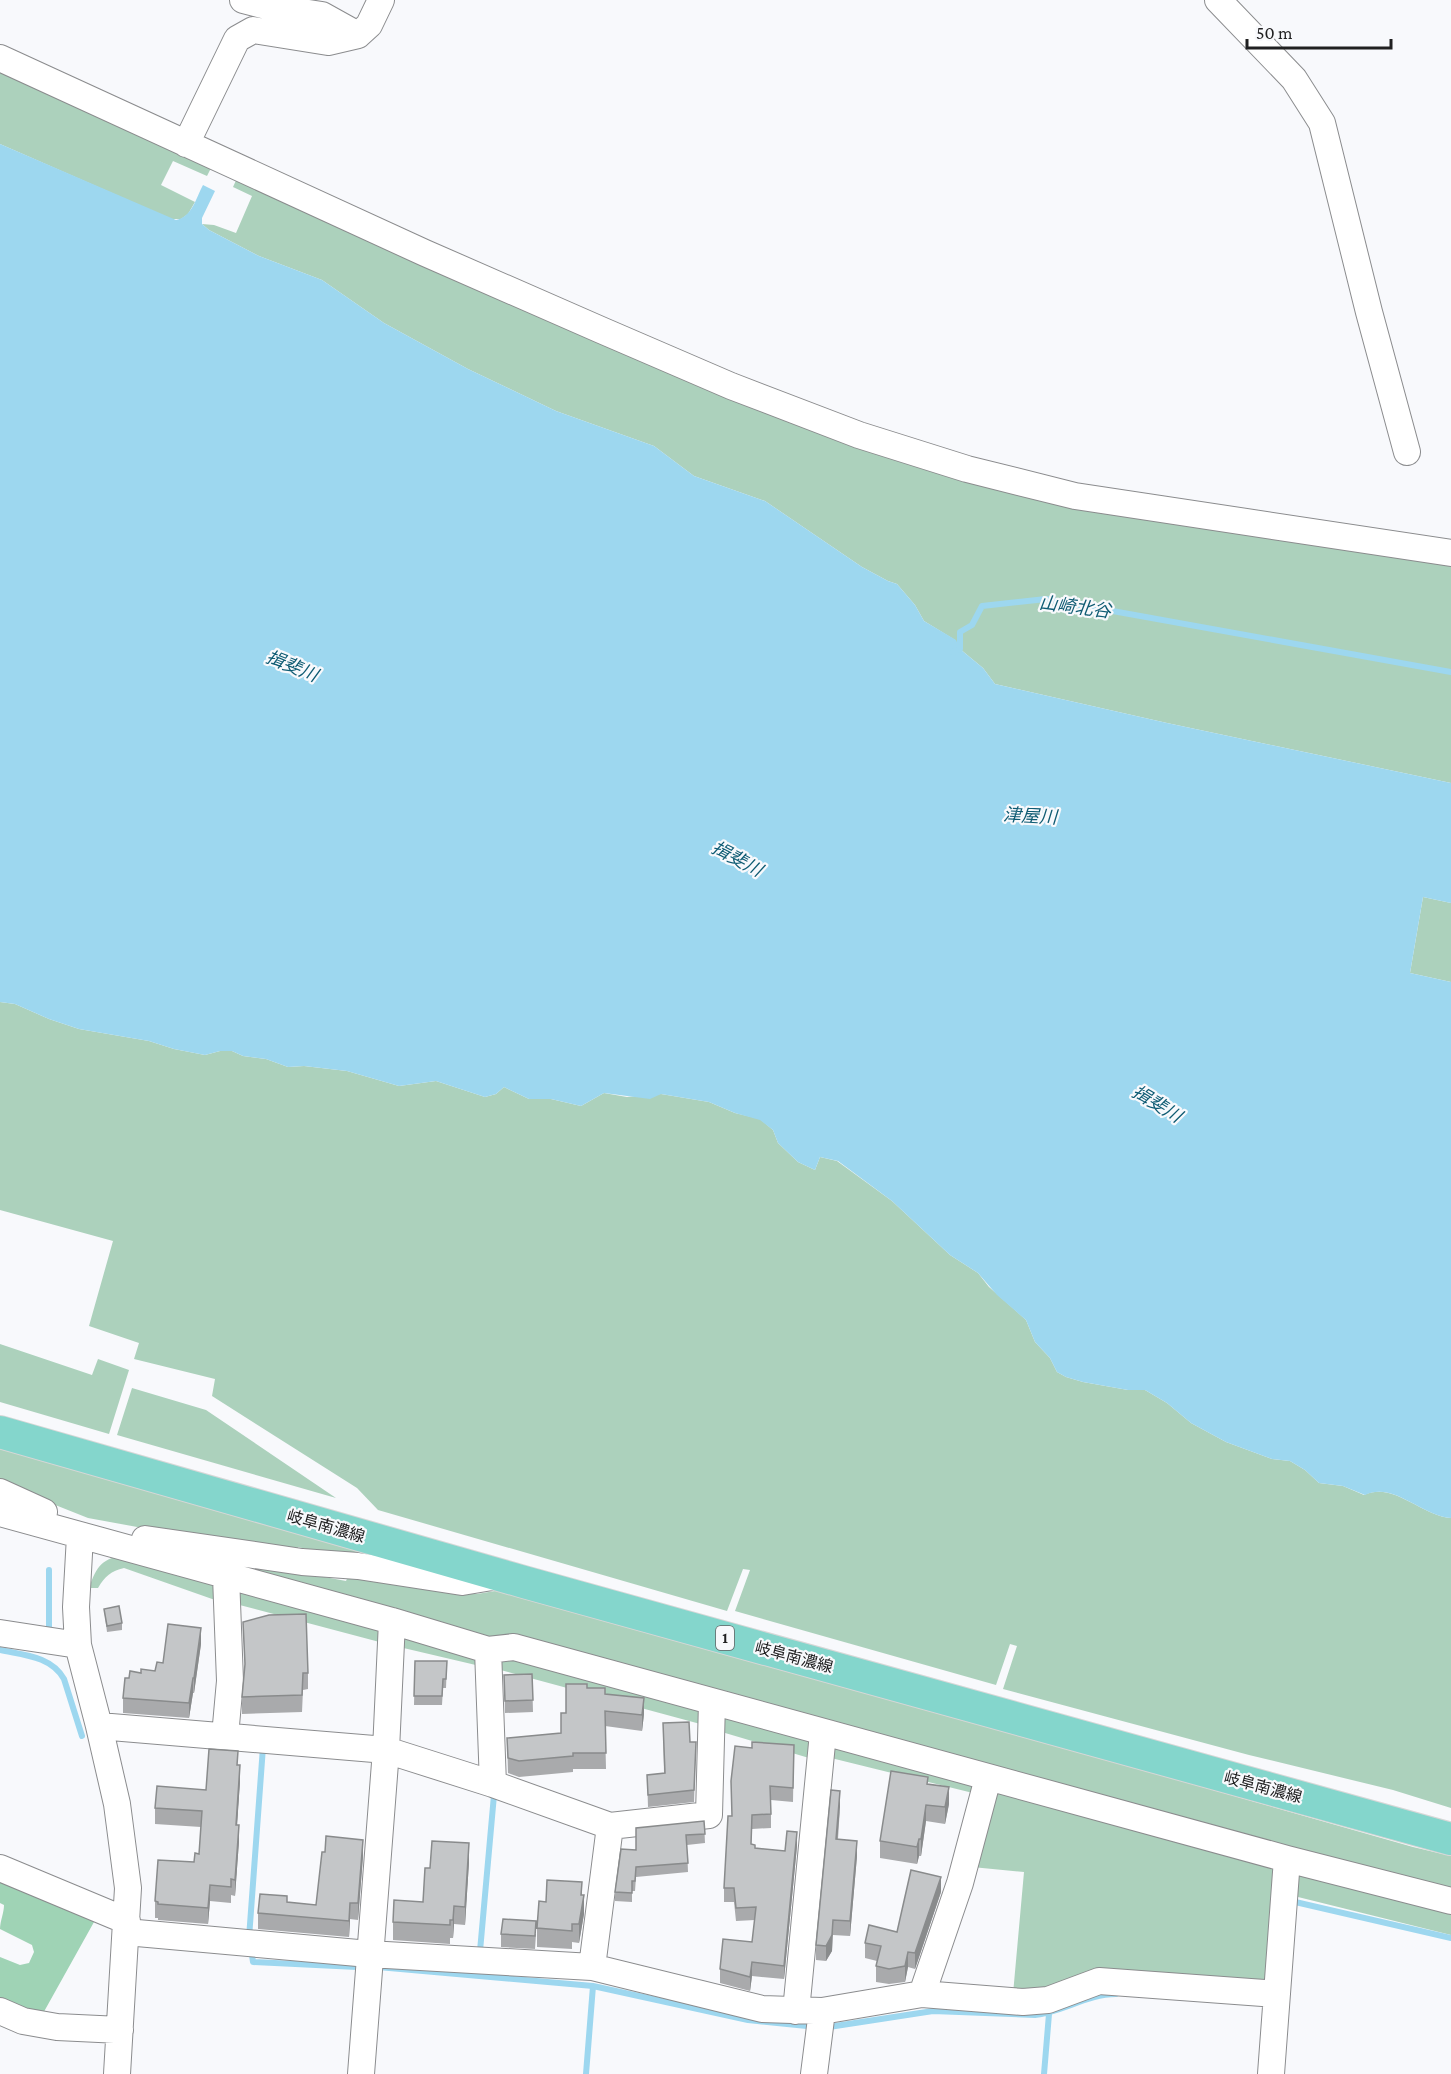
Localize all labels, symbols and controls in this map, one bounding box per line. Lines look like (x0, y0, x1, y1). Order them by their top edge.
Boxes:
scale bar (1247, 12, 1391, 50)
text: 50 m (1256, 23, 1293, 43)
water label: 山崎北谷 (1038, 593, 1114, 622)
water label: 揖斐川 (263, 647, 323, 686)
water label: 津屋川 (1003, 805, 1059, 828)
water label: 揖斐川 (708, 837, 767, 881)
water label: 揖斐川 (1129, 1082, 1187, 1128)
street label: 岐阜南濃線 (285, 1507, 367, 1545)
road number: 1 (716, 1626, 734, 1650)
street label: 岐阜南濃線 (753, 1638, 835, 1676)
street label: 岐阜南濃線 (1222, 1768, 1304, 1806)

